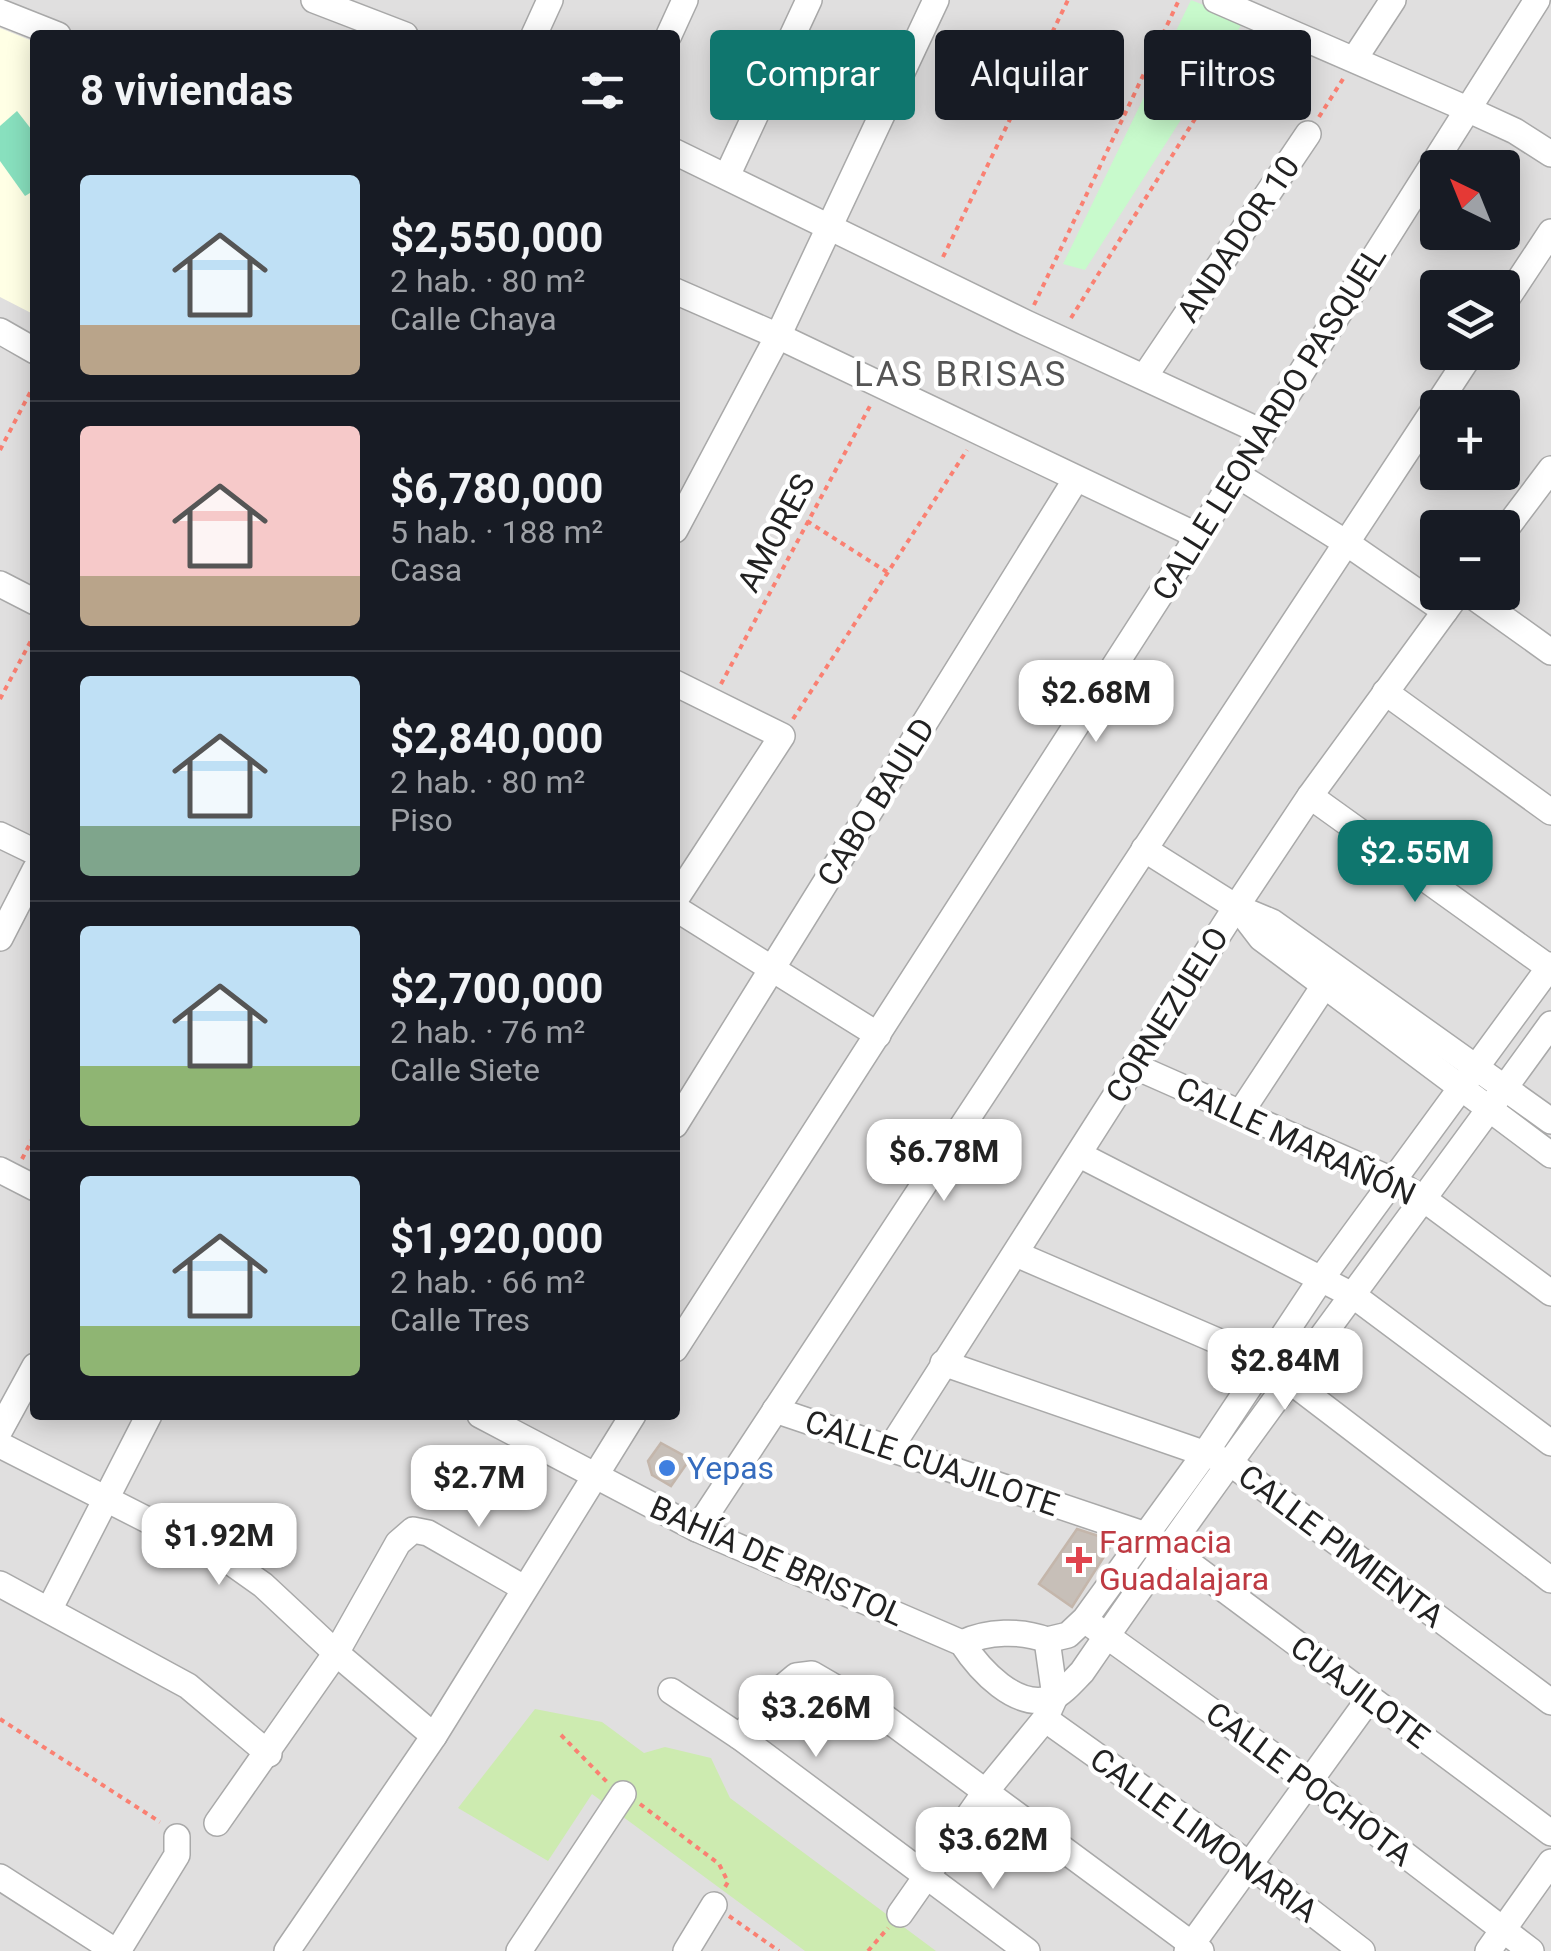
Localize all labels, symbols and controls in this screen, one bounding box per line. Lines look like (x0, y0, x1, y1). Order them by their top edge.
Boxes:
chip: Comprar (710, 30, 915, 120)
chip: Alquilar (935, 30, 1124, 120)
chip: Filtros (1144, 30, 1311, 120)
icon: filters (575, 63, 630, 118)
text: 8 viviendas (80, 66, 293, 115)
street label: ANDADOR 10 (1169, 149, 1307, 329)
north arrow (1420, 150, 1520, 250)
map controls (1420, 150, 1520, 610)
text: $2,550,000 (390, 213, 603, 262)
icon: home (160, 215, 280, 335)
street label: CALLE LEONARDO PASQUEL (1144, 239, 1394, 607)
text: 2 hab. · 80 m² (390, 262, 585, 300)
button: layers (1420, 270, 1520, 370)
text: Calle Chaya (390, 300, 557, 338)
district label: LAS BRISAS (854, 354, 1068, 395)
button: + (1420, 390, 1520, 490)
text: $6,780,000 (390, 464, 603, 513)
icon: home (160, 466, 280, 586)
street label: AMORES (729, 468, 823, 598)
button: − (1420, 510, 1520, 610)
text: 5 hab. · 188 m² (390, 513, 603, 551)
text: Casa (390, 551, 462, 589)
pin: $2.68M (1015, 660, 1177, 745)
text: $2.68M (1041, 673, 1151, 711)
street label: CABO BAULD (809, 711, 943, 893)
text: $2,840,000 (390, 714, 603, 763)
icon: home (160, 716, 280, 836)
text: 2 hab. · 80 m² (390, 763, 585, 801)
text: Piso (390, 801, 453, 839)
pin: $2.55M (1334, 820, 1496, 905)
text: $2.55M (1360, 833, 1470, 871)
street label: CORNEZUELO (1098, 920, 1236, 1110)
text: $2,700,000 (390, 964, 603, 1013)
icon: home (160, 966, 280, 1086)
text: 2 hab. · 76 m² (390, 1013, 585, 1051)
text: Calle Siete (390, 1051, 540, 1089)
street label: CALLE MARAÑÓN (1170, 1069, 1422, 1213)
pin: $6.78M (863, 1119, 1025, 1204)
text: $6.78M (889, 1132, 999, 1170)
text: $1,920,000 (390, 1214, 603, 1263)
icon: home (160, 1216, 280, 1336)
text: 2 hab. · 66 m² (390, 1263, 585, 1301)
text: Calle Tres (390, 1301, 530, 1339)
pin: $2.84M (1204, 1328, 1366, 1413)
text: $2.84M (1230, 1341, 1340, 1379)
street label: CALLE CUAJILOTE (800, 1402, 1064, 1524)
pin: $2.7M (409, 1445, 549, 1530)
place label: Yepas (687, 1449, 774, 1487)
street label: CALLE PIMIENTA (1231, 1456, 1451, 1636)
marker: Yepas (656, 1457, 678, 1479)
text: $2.7M (433, 1458, 525, 1496)
street label: BAHÍA DE BRISTOL (644, 1488, 910, 1634)
pin: $1.92M (138, 1503, 300, 1588)
text: $1.92M (164, 1516, 274, 1554)
place label: Farmacia Guadalajara (1099, 1523, 1269, 1598)
marker: Farmacia Guadalajara (1068, 1549, 1090, 1571)
street label: CUAJILOTE (1283, 1628, 1437, 1756)
pin: $3.26M (735, 1675, 897, 1760)
text: $3.26M (761, 1688, 871, 1726)
street label: CALLE POCHOTA (1198, 1694, 1420, 1874)
street label: CALLE LIMONARIA (1083, 1740, 1325, 1930)
pin: $3.62M (912, 1807, 1074, 1892)
text: $3.62M (938, 1820, 1048, 1858)

